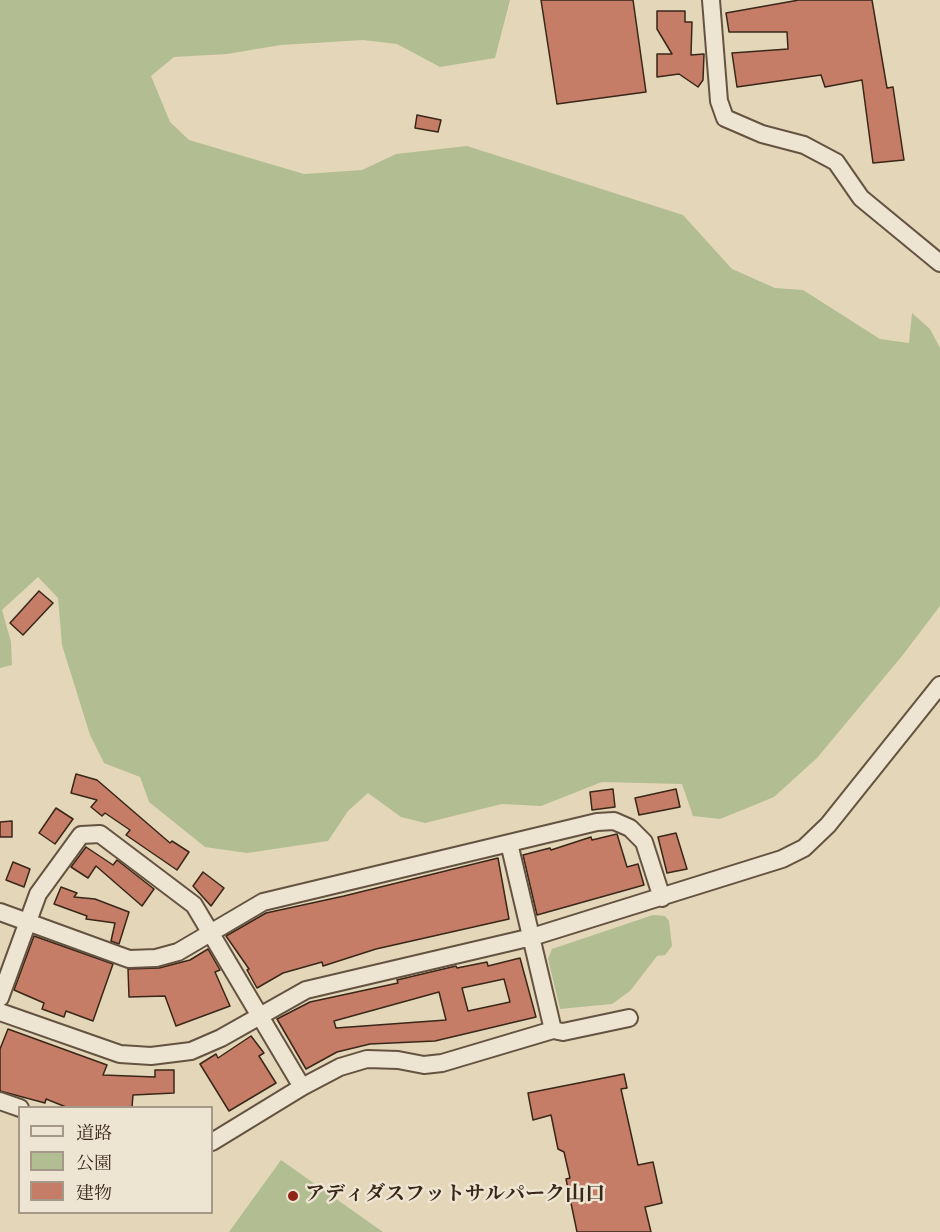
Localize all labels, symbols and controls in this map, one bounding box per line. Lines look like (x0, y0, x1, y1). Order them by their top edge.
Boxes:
legend (18, 1106, 213, 1214)
text: 道路 (76, 1122, 112, 1145)
text: 公園 (76, 1152, 112, 1175)
text: 建物 (76, 1182, 112, 1205)
place label: アディダスフットサルパーク山口 (305, 1184, 605, 1208)
marker: アディダスフットサルパーク山口 (286, 1189, 300, 1203)

